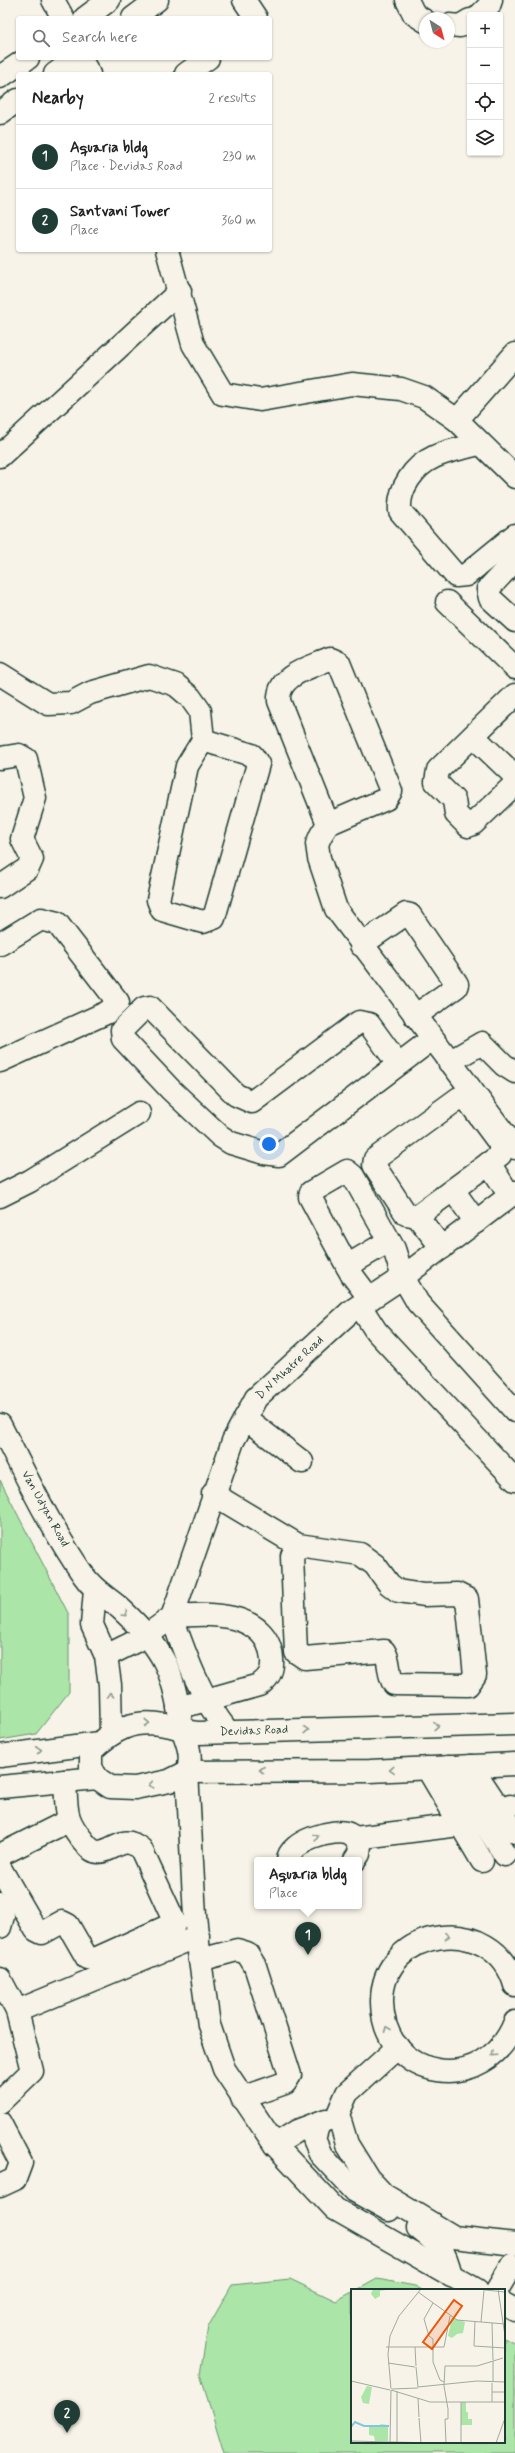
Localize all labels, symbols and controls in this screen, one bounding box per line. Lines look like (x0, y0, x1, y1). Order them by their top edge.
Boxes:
north arrow (419, 12, 455, 48)
map controls (467, 12, 503, 156)
button: + (467, 12, 503, 48)
search box (16, 16, 272, 60)
icon: search (30, 27, 52, 49)
text: Search here (62, 28, 138, 48)
button: − (467, 48, 503, 84)
button: locate (467, 84, 503, 120)
text: Nearby (32, 87, 84, 109)
text: 2 results (209, 90, 256, 107)
button: layers (467, 120, 503, 156)
text: Aquaria bldg (70, 138, 148, 158)
text: 1 (42, 148, 48, 165)
text: 230 m (222, 148, 256, 165)
text: Place · Devidas Road (70, 158, 182, 175)
text: Santvani Tower (70, 202, 170, 222)
text: 2 (42, 212, 48, 229)
text: 360 m (221, 212, 256, 229)
text: Place (70, 222, 99, 239)
your location (259, 1134, 279, 1154)
street label: D N Mhatre Road (253, 1332, 327, 1404)
street label: Van Udyan Road (17, 1468, 73, 1550)
one-way arrow (120, 1609, 128, 1617)
one-way arrow (106, 1692, 114, 1698)
one-way arrow (144, 1719, 150, 1728)
street label: Devidas Road (220, 1722, 288, 1740)
one-way arrow (433, 1722, 439, 1730)
one-way arrow (303, 1726, 309, 1734)
one-way arrow (36, 1746, 42, 1755)
one-way arrow (389, 1765, 395, 1774)
one-way arrow (259, 1766, 265, 1774)
one-way arrow (148, 1780, 154, 1788)
one-way arrow (312, 1833, 319, 1842)
popup (254, 1857, 362, 1909)
text: Aquaria bldg (269, 1865, 347, 1885)
text: Place (269, 1885, 298, 1902)
pin: 1 (295, 1922, 321, 1955)
one-way arrow (444, 1932, 450, 1941)
one-way arrow (384, 2025, 392, 2033)
one-way arrow (491, 2049, 499, 2057)
inset map (351, 2289, 505, 2443)
pin: 2 (54, 2400, 80, 2433)

